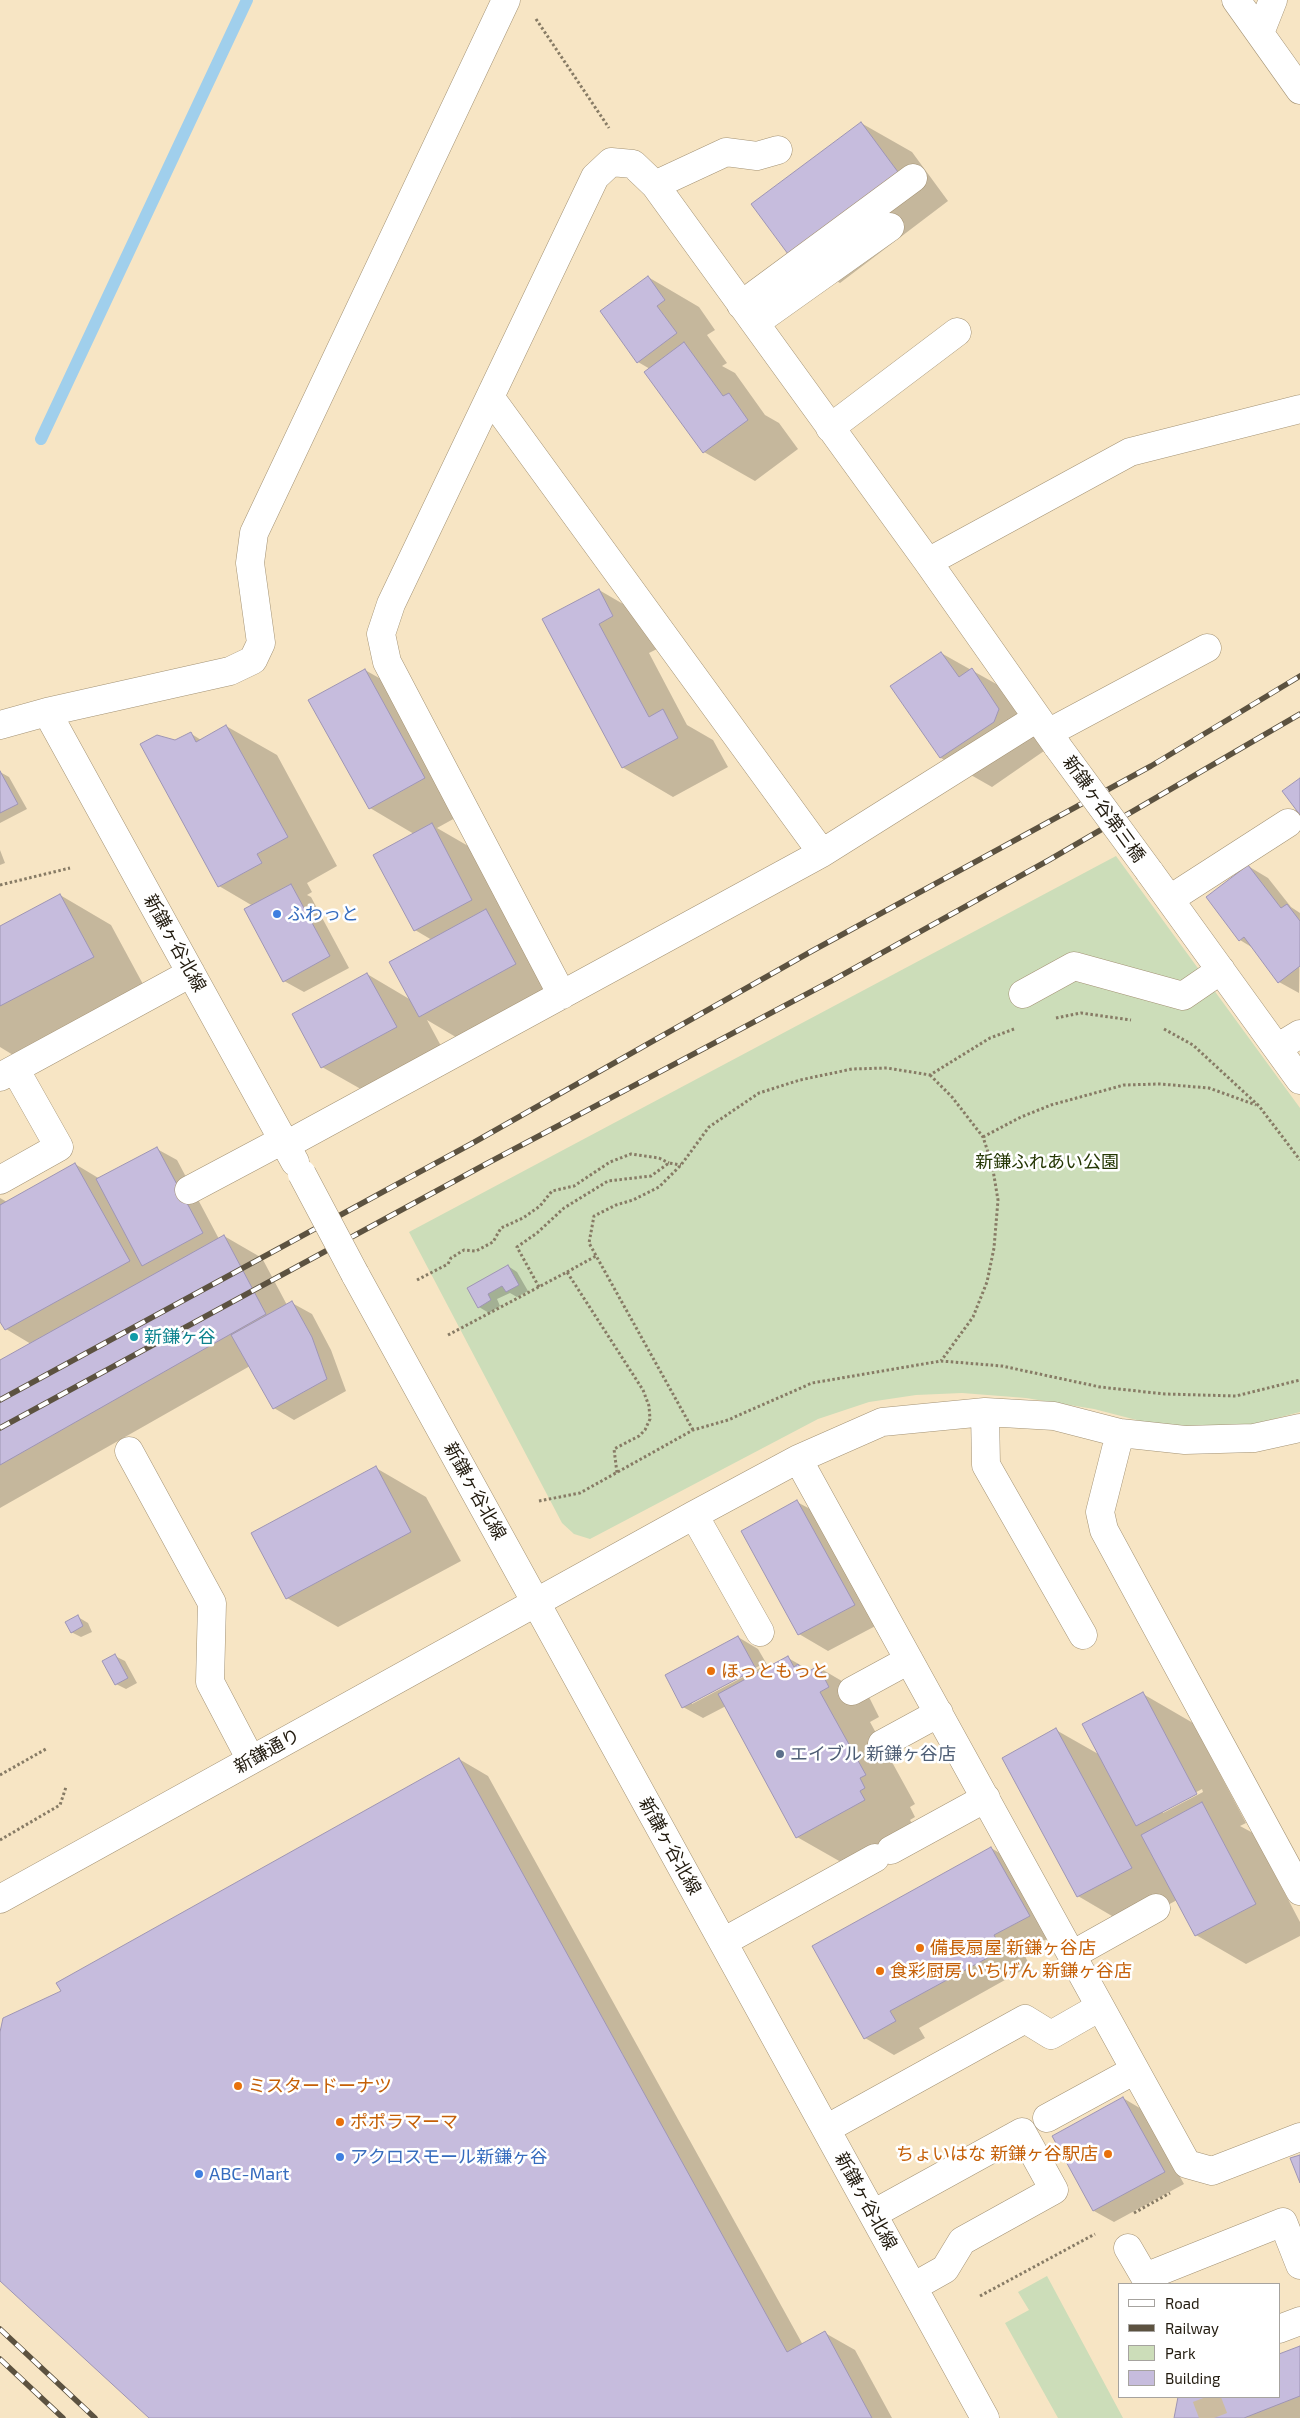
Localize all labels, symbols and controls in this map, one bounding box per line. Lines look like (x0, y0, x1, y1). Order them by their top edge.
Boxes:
street label: 新鎌ヶ谷第三橋 (1058, 752, 1150, 866)
street label: 新鎌ヶ谷北線 (139, 891, 211, 995)
place label: ふわっと (287, 903, 359, 925)
marker: ふわっと (271, 908, 283, 920)
park label: 新鎌ふれあい公園 (975, 1151, 1119, 1173)
place label: 新鎌ヶ谷 (144, 1326, 216, 1348)
marker: 新鎌ヶ谷 (128, 1331, 140, 1343)
street label: 新鎌ヶ谷北線 (439, 1439, 511, 1543)
place label: ほっともっと (721, 1660, 829, 1682)
marker: ほっともっと (705, 1665, 717, 1677)
street label: 新鎌通り (230, 1724, 304, 1778)
place label: エイブル 新鎌ヶ谷店 (790, 1743, 956, 1765)
marker: エイブル 新鎌ヶ谷店 (774, 1748, 786, 1760)
street label: 新鎌ヶ谷北線 (634, 1794, 706, 1898)
place label: 備長扇屋 新鎌ヶ谷店 (930, 1937, 1096, 1959)
marker: 備長扇屋 新鎌ヶ谷店 (914, 1942, 926, 1954)
place label: 食彩厨房 いちげん 新鎌ヶ谷店 (890, 1960, 1132, 1982)
marker: 食彩厨房 いちげん 新鎌ヶ谷店 (874, 1965, 886, 1977)
place label: ミスタードーナツ (248, 2075, 392, 2097)
marker: ミスタードーナツ (232, 2080, 244, 2092)
place label: ポポラマーマ (350, 2111, 458, 2133)
marker: ポポラマーマ (334, 2116, 346, 2128)
place label: ちょいはな 新鎌ヶ谷駅店 (896, 2143, 1098, 2165)
place label: アクロスモール新鎌ヶ谷 (350, 2146, 548, 2168)
marker: ちょいはな 新鎌ヶ谷駅店 (1102, 2148, 1114, 2160)
street label: 新鎌ヶ谷北線 (830, 2149, 902, 2253)
marker: アクロスモール新鎌ヶ谷 (334, 2151, 346, 2163)
place label: ABC-Mart (209, 2163, 289, 2185)
marker: ABC-Mart (193, 2168, 205, 2180)
legend (1118, 2283, 1280, 2398)
text: Road (1165, 2294, 1200, 2312)
text: Railway (1165, 2319, 1219, 2337)
text: Park (1165, 2344, 1196, 2362)
text: Building (1165, 2369, 1220, 2387)

